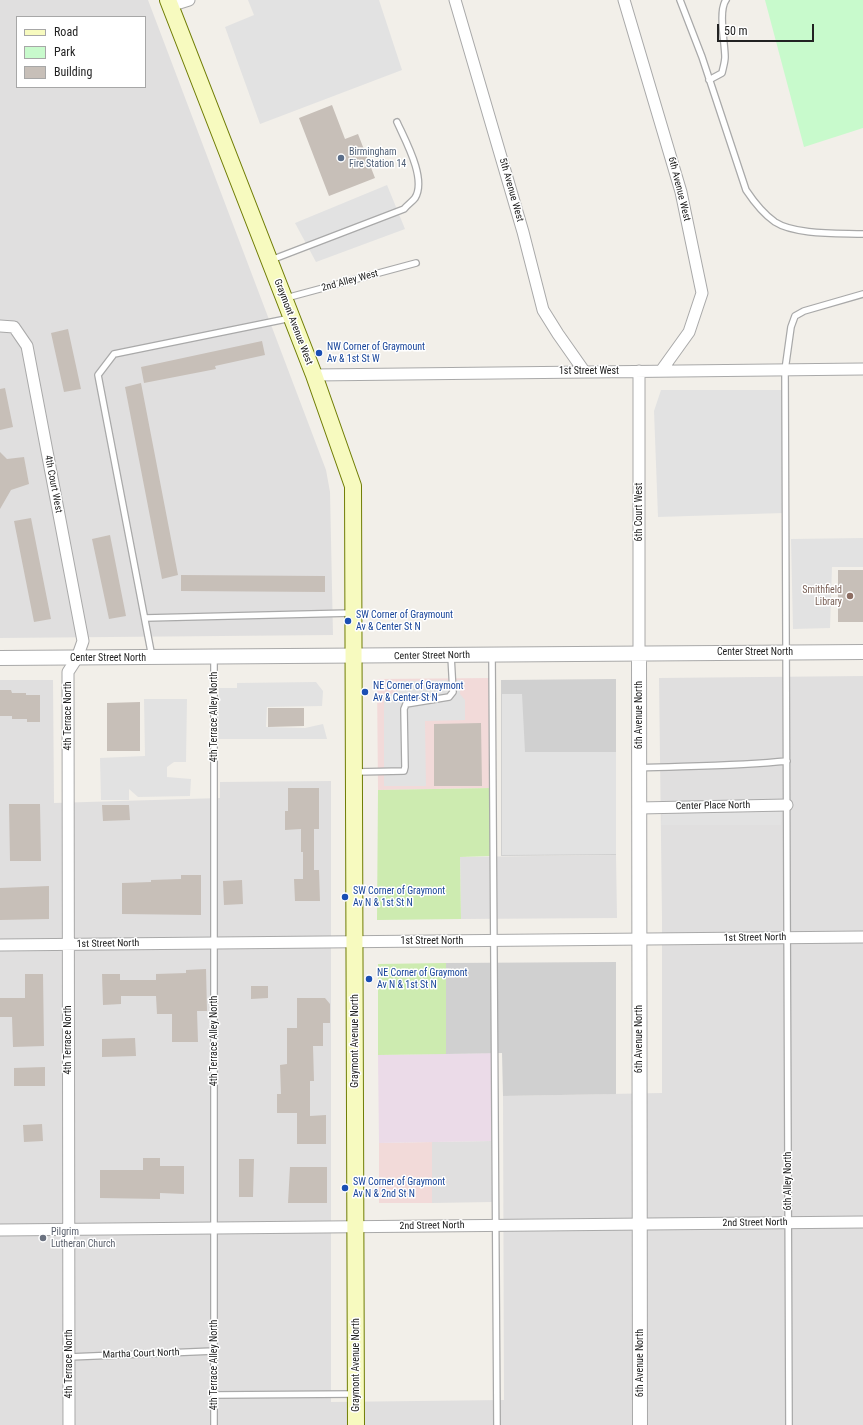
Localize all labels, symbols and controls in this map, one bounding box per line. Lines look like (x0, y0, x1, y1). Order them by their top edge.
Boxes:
legend (16, 16, 146, 88)
scale bar (719, 16, 816, 42)
text: 50 m (724, 24, 748, 38)
text: Road (54, 25, 78, 39)
text: Park (54, 45, 75, 59)
text: Building (54, 65, 92, 79)
place label: Birmingham Fire Station 14 (349, 146, 406, 170)
marker: Birmingham Fire Station 14 (336, 153, 346, 163)
street label: 6th Avenue West (665, 156, 693, 222)
street label: 5th Avenue West (496, 157, 526, 223)
street label: 2nd Alley West (320, 268, 380, 294)
street label: Graymont Avenue West (271, 277, 315, 367)
place label: NW Corner of Graymount Av & 1st St W (327, 341, 425, 364)
marker: NW Corner of Graymount Av & 1st St W (314, 348, 324, 358)
street label: 1st Street West (559, 365, 619, 377)
street label: 4th Court West (42, 454, 64, 514)
street label: 6th Court West (633, 483, 645, 541)
place label: Smithfield Library (802, 584, 842, 608)
marker: Smithfield Library (845, 591, 855, 601)
place label: SW Corner of Graymount Av & Center St N (356, 609, 453, 632)
marker: SW Corner of Graymount Av & Center St N (343, 616, 353, 626)
street label: Center Street North (717, 646, 793, 658)
street label: Center Street North (394, 649, 470, 663)
street label: Center Street North (70, 652, 146, 664)
street label: 4th Terrace Alley North (208, 672, 220, 762)
place label: NE Corner of Graymont Av & Center St N (373, 680, 464, 704)
street label: 4th Terrace North (62, 681, 74, 751)
street label: 6th Avenue North (633, 681, 645, 749)
marker: NE Corner of Graymont Av & Center St N (360, 687, 370, 697)
street label: Center Place North (676, 799, 750, 813)
place label: SW Corner of Graymont Av N & 1st St N (353, 885, 445, 908)
marker: SW Corner of Graymont Av N & 1st St N (340, 892, 350, 902)
street label: 1st Street North (724, 931, 786, 945)
street label: 1st Street North (401, 935, 463, 947)
street label: 1st Street North (77, 937, 139, 951)
place label: NE Corner of Graymont Av N & 1st St N (377, 967, 468, 990)
marker: NE Corner of Graymont Av N & 1st St N (364, 974, 374, 984)
street label: Graymont Avenue North (349, 994, 361, 1088)
street label: 4th Terrace Alley North (208, 996, 220, 1086)
street label: 4th Terrace North (62, 1005, 74, 1075)
street label: 6th Avenue North (633, 1005, 645, 1073)
street label: 6th Alley North (782, 1152, 794, 1210)
place label: SW Corner of Graymont Av N & 2nd St N (353, 1176, 445, 1200)
marker: SW Corner of Graymont Av N & 2nd St N (340, 1183, 350, 1193)
street label: 2nd Street North (722, 1216, 788, 1230)
street label: 2nd Street North (399, 1219, 465, 1233)
place label: Pilgrim Lutheran Church (51, 1226, 115, 1250)
marker: Pilgrim Lutheran Church (38, 1233, 48, 1243)
street label: Graymont Avenue North (350, 1318, 362, 1412)
street label: 4th Terrace Alley North (208, 1320, 220, 1410)
street label: 4th Terrace North (63, 1329, 75, 1399)
street label: 6th Avenue North (634, 1329, 646, 1397)
street label: Martha Court North (102, 1347, 180, 1361)

